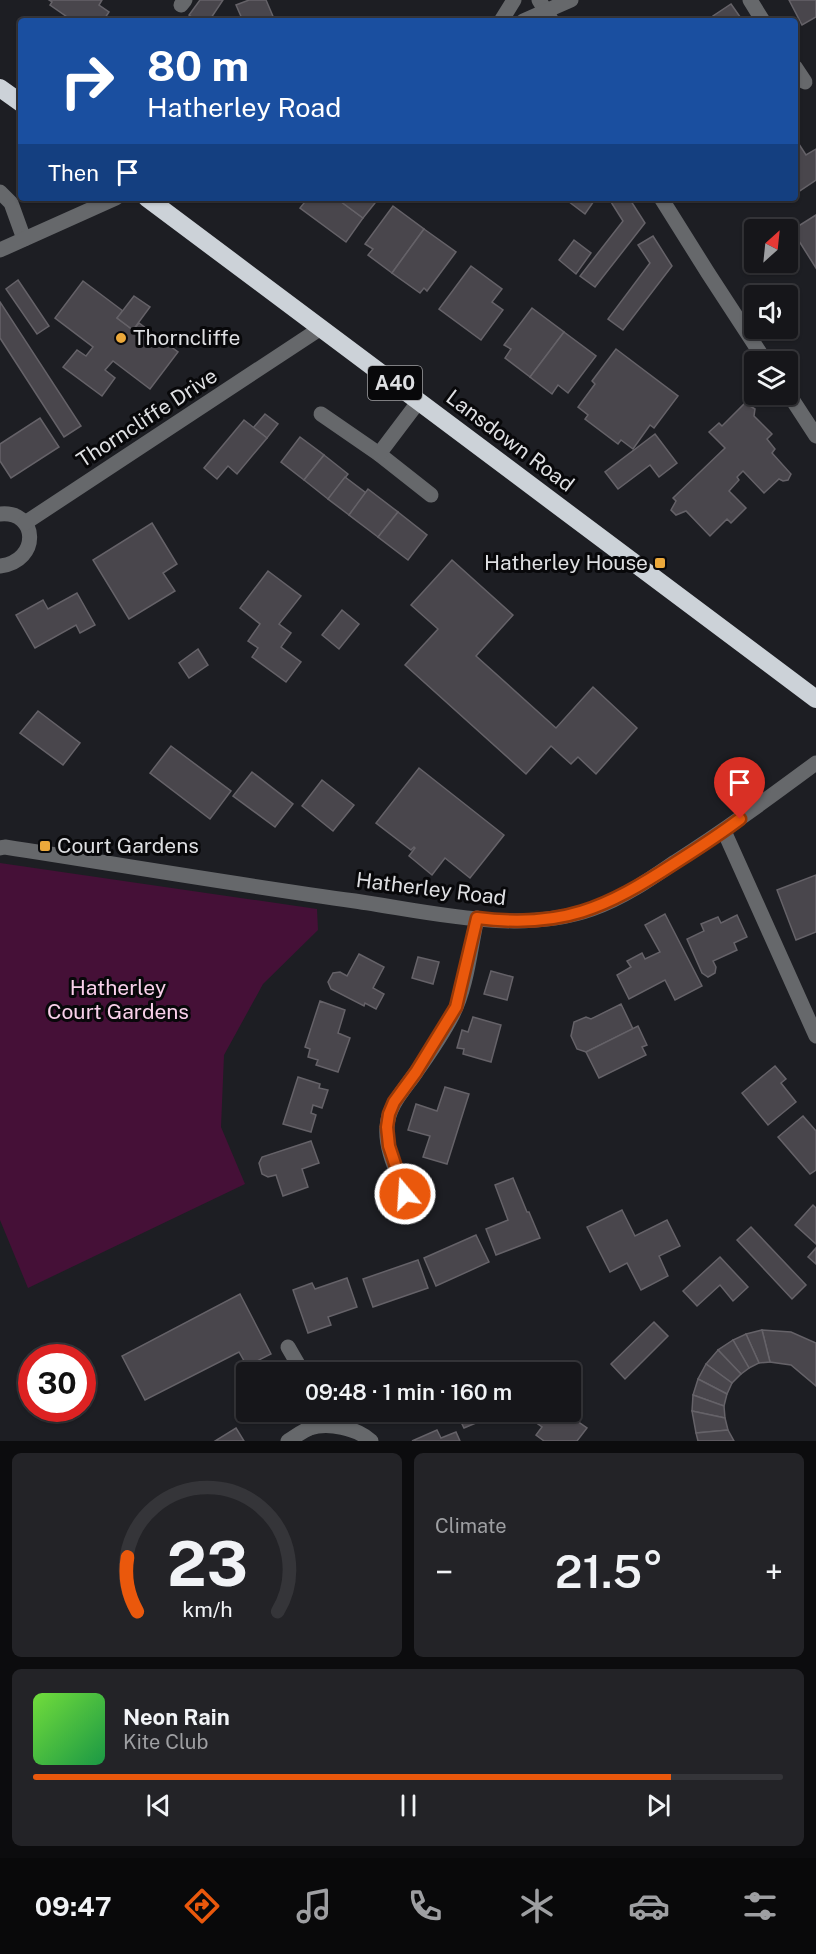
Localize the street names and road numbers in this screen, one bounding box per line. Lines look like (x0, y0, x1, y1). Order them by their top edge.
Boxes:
street label: Thorncliffe Drive (72, 363, 222, 472)
road number: A40 (368, 366, 422, 400)
street label: Lansdown Road (441, 384, 579, 497)
street label: Hatherley Road (355, 867, 508, 910)

